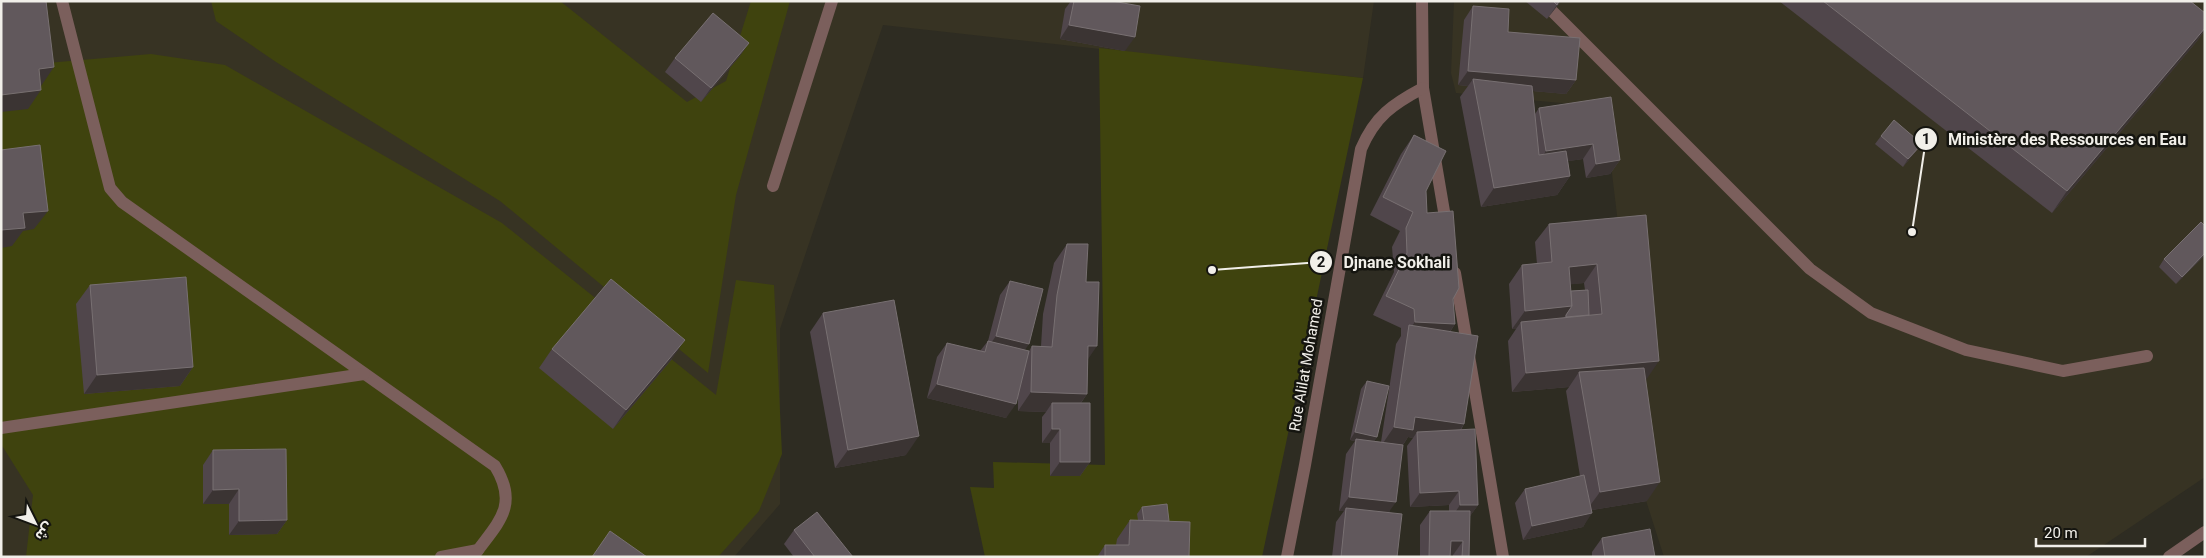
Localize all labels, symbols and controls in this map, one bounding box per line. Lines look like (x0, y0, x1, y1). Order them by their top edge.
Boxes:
callout: Ministère des Ressources en Eau (1913, 124, 2196, 155)
text: 1 (1922, 130, 1930, 148)
text: Ministère des Ressources en Eau (1948, 130, 2186, 149)
callout: Djnane Sokhali (1309, 247, 1461, 278)
text: 2 (1317, 253, 1326, 271)
text: Djnane Sokhali (1343, 253, 1451, 272)
street label: Rue Alilat Mohamed (1285, 297, 1327, 433)
north arrow (10, 498, 60, 548)
scale bar (2036, 516, 2145, 548)
text: ش (32, 519, 57, 544)
text: 20 m (2044, 524, 2078, 542)

